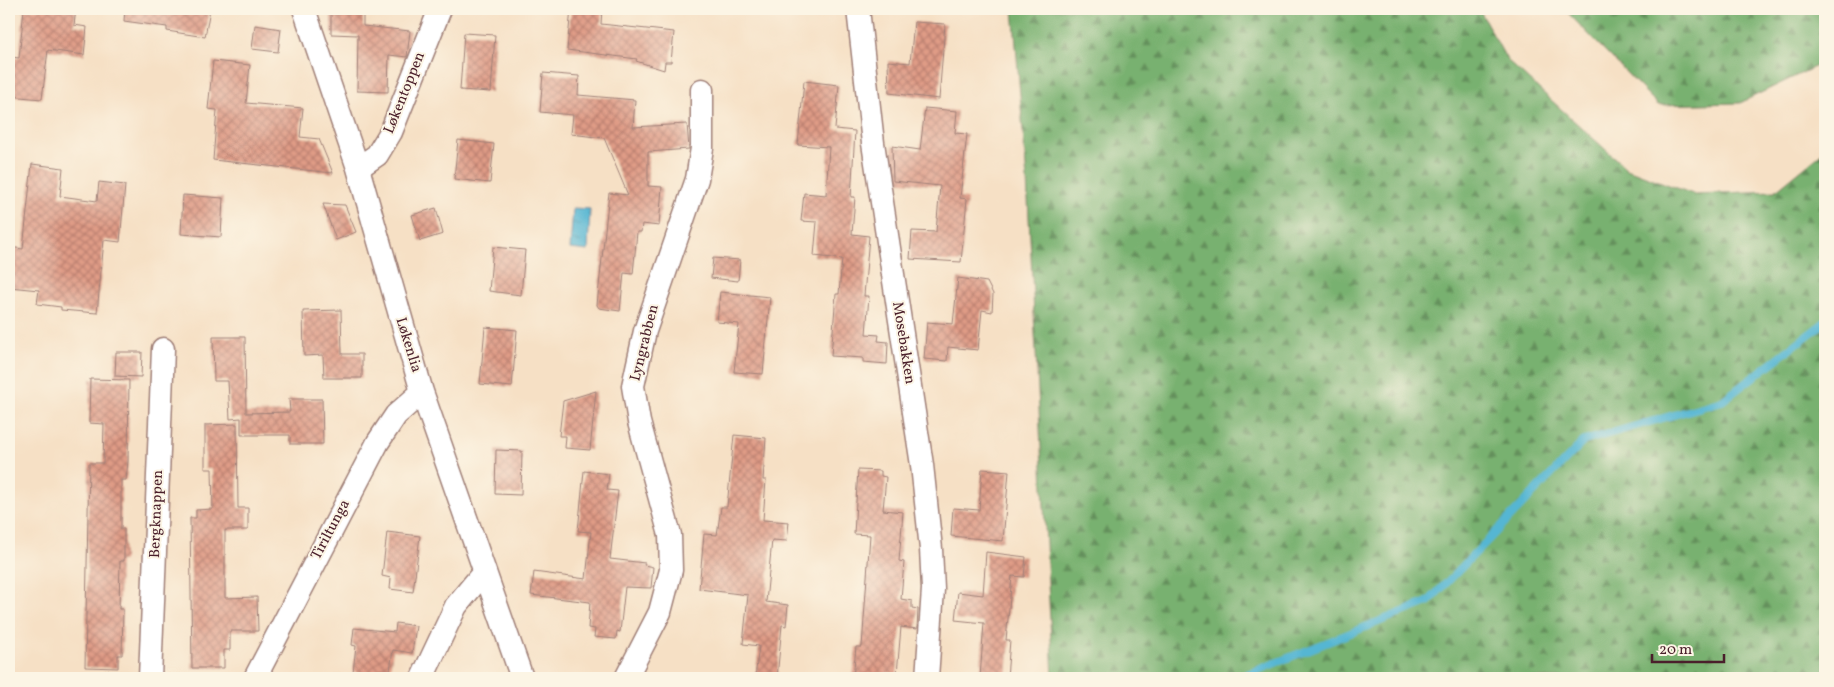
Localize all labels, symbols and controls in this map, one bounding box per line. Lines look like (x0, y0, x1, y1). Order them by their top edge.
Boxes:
street label: Løkentoppen (379, 49, 431, 137)
street label: Mosebakken (886, 300, 920, 386)
street label: Lyngrabben (625, 302, 665, 383)
street label: Løkenlia (390, 315, 426, 375)
street label: Bergknappen (145, 469, 169, 558)
street label: Tiriltunga (306, 496, 356, 564)
scale bar (1652, 632, 1724, 664)
text: 20 m (1659, 640, 1692, 661)

